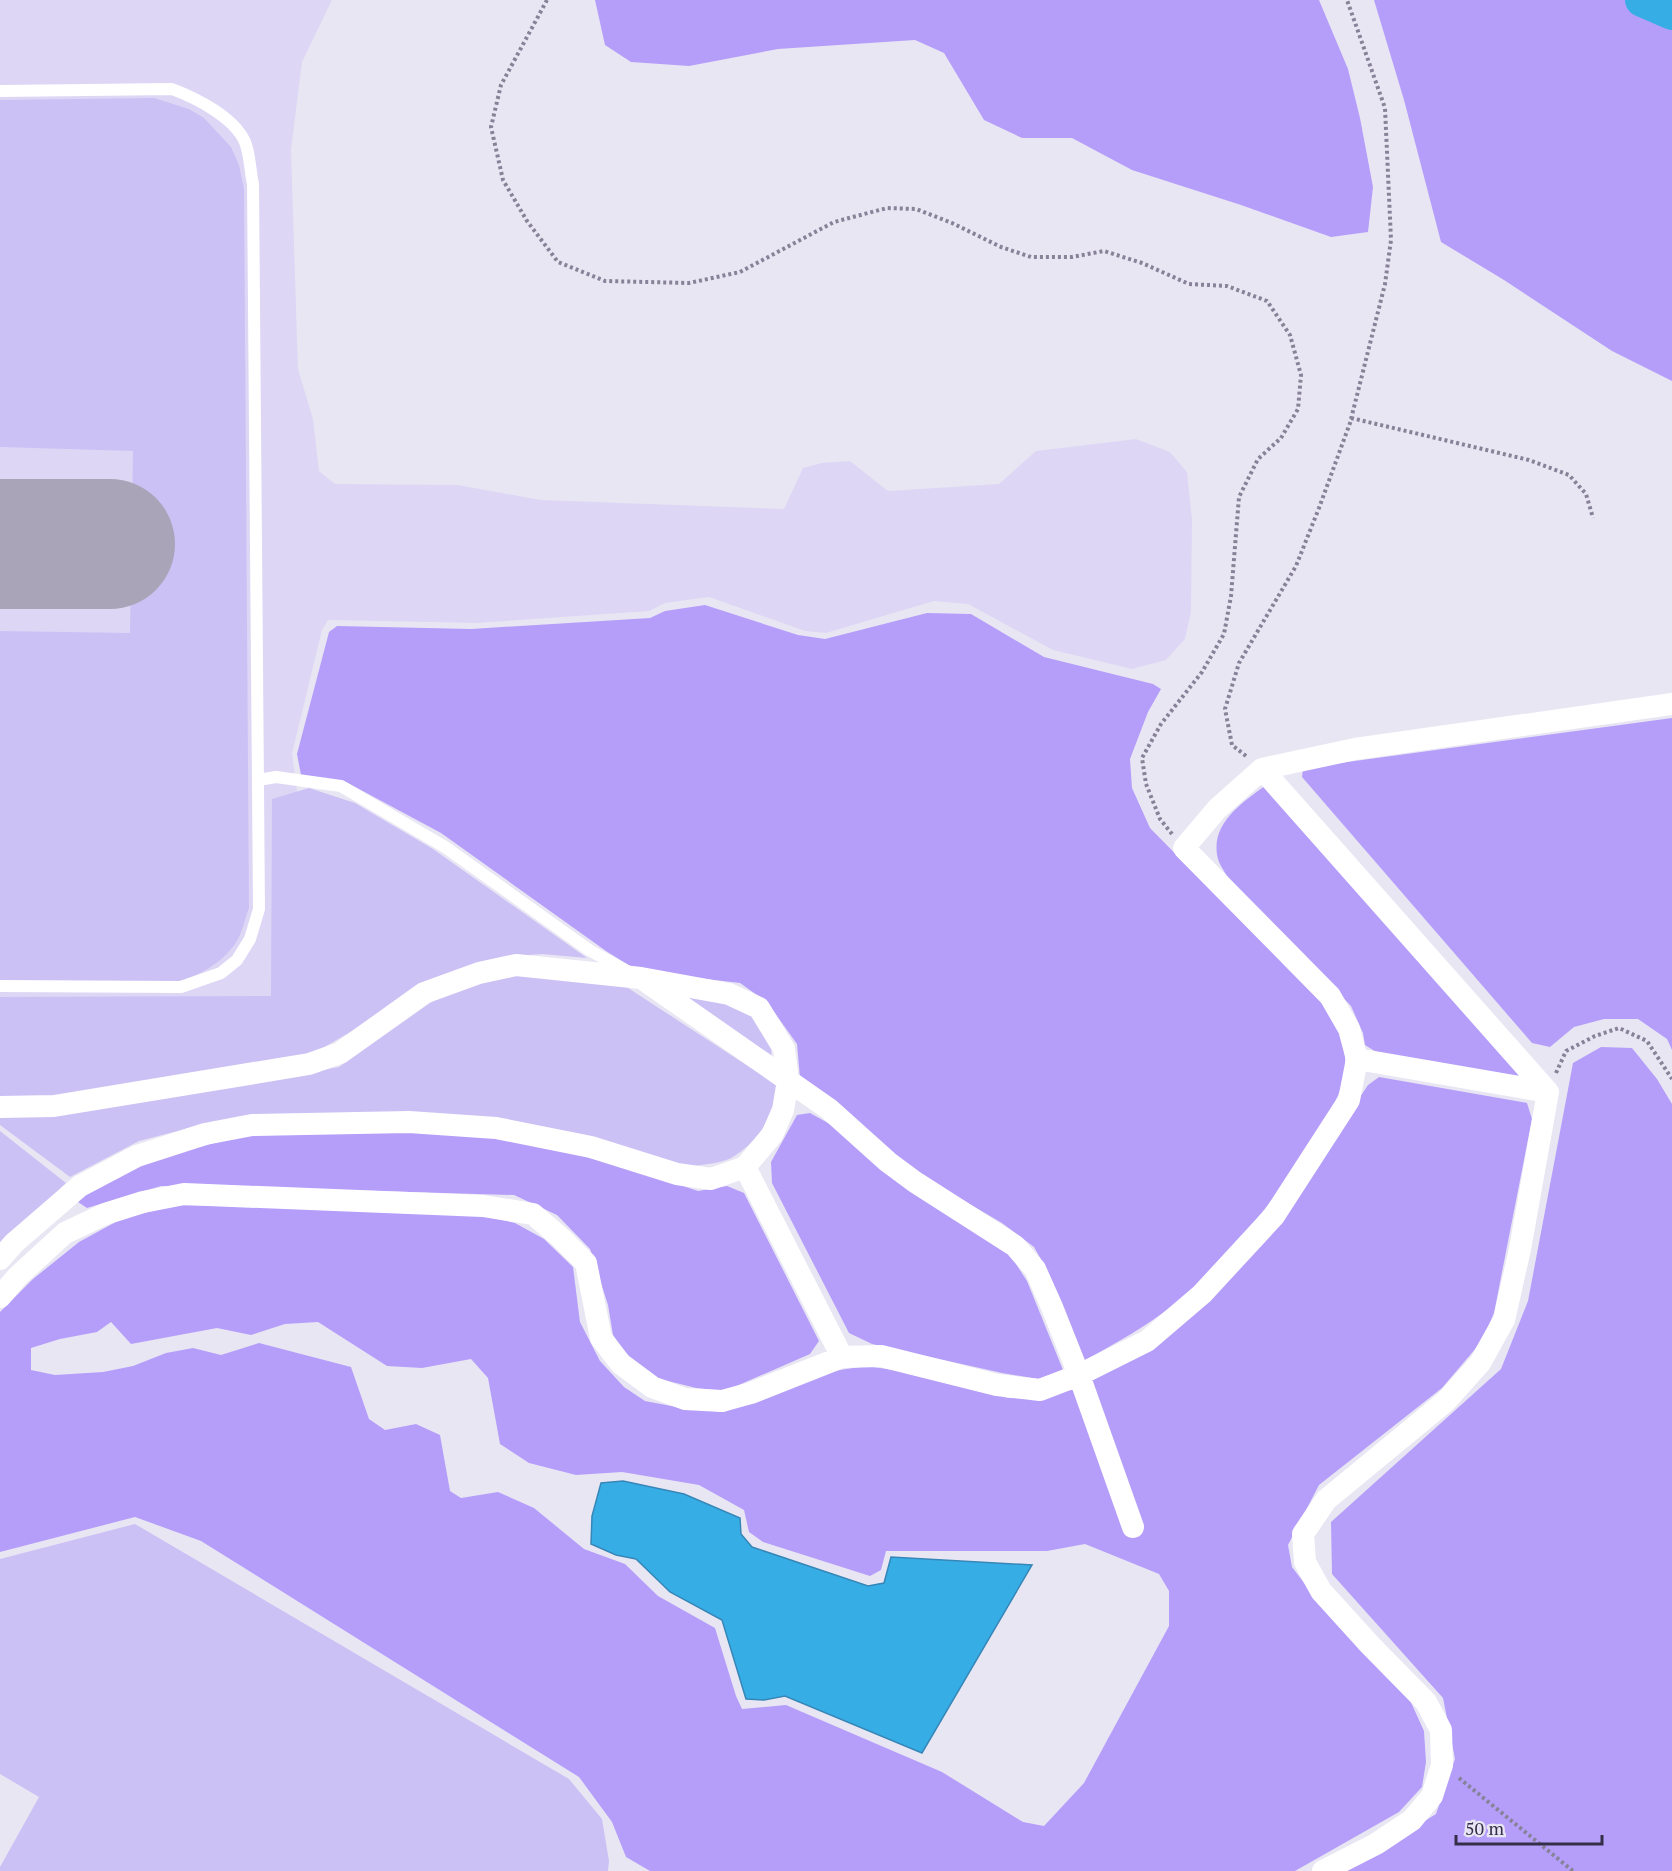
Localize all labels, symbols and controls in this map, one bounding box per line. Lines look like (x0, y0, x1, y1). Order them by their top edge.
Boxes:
scale bar (1456, 1808, 1602, 1846)
text: 50 m (1465, 1816, 1505, 1840)

